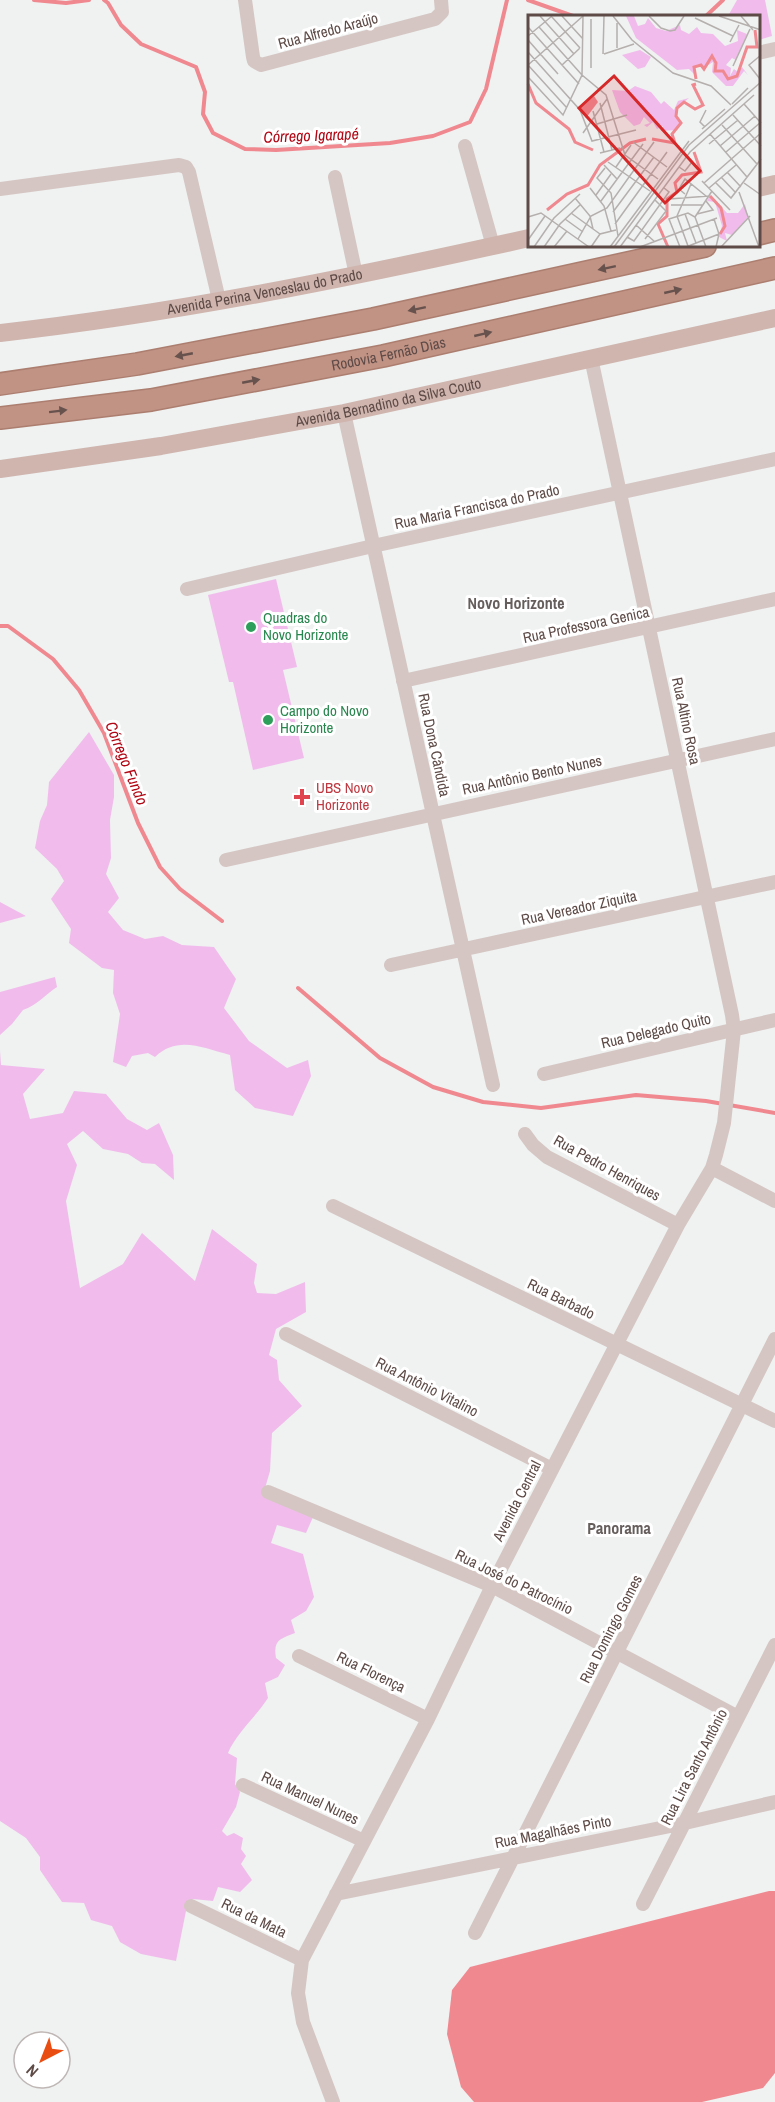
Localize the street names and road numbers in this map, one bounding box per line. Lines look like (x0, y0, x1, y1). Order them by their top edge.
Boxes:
street label: Rua Alfredo Araújo (276, 7, 380, 54)
street label: Avenida Perina Venceslau do Prado (164, 263, 364, 320)
street label: Rodovia Fernão Dias (329, 331, 448, 376)
street label: Avenida Bernadino da Silva Couto (293, 372, 483, 432)
street label: Rua Maria Francisca do Prado (392, 479, 561, 534)
street label: Rua Professora Genica (521, 601, 651, 648)
street label: Rua Altino Rosa (667, 675, 706, 767)
street label: Rua Dona Cândida (413, 691, 456, 799)
street label: Rua Antônio Bento Nunes (460, 749, 604, 800)
street label: Rua Vereador Ziquita (519, 885, 639, 930)
street label: Rua Delegado Quito (599, 1008, 713, 1053)
street label: Rua Pedro Henriques (550, 1130, 664, 1206)
street label: Rua Barbado (524, 1273, 599, 1324)
street label: Rua Antônio Vitalino (372, 1352, 482, 1422)
street label: Avenida Central (487, 1457, 546, 1546)
street label: Rua José do Patrocínio (452, 1544, 577, 1619)
street label: Rua Domingo Gomes (574, 1571, 647, 1687)
street label: Rua Florença (333, 1646, 409, 1697)
street label: Rua Lira Santo Antônio (655, 1705, 732, 1829)
street label: Rua Manuel Nunes (258, 1766, 362, 1829)
street label: Rua Magalhães Pinto (493, 1810, 613, 1853)
street label: Rua da Mata (218, 1893, 291, 1942)

